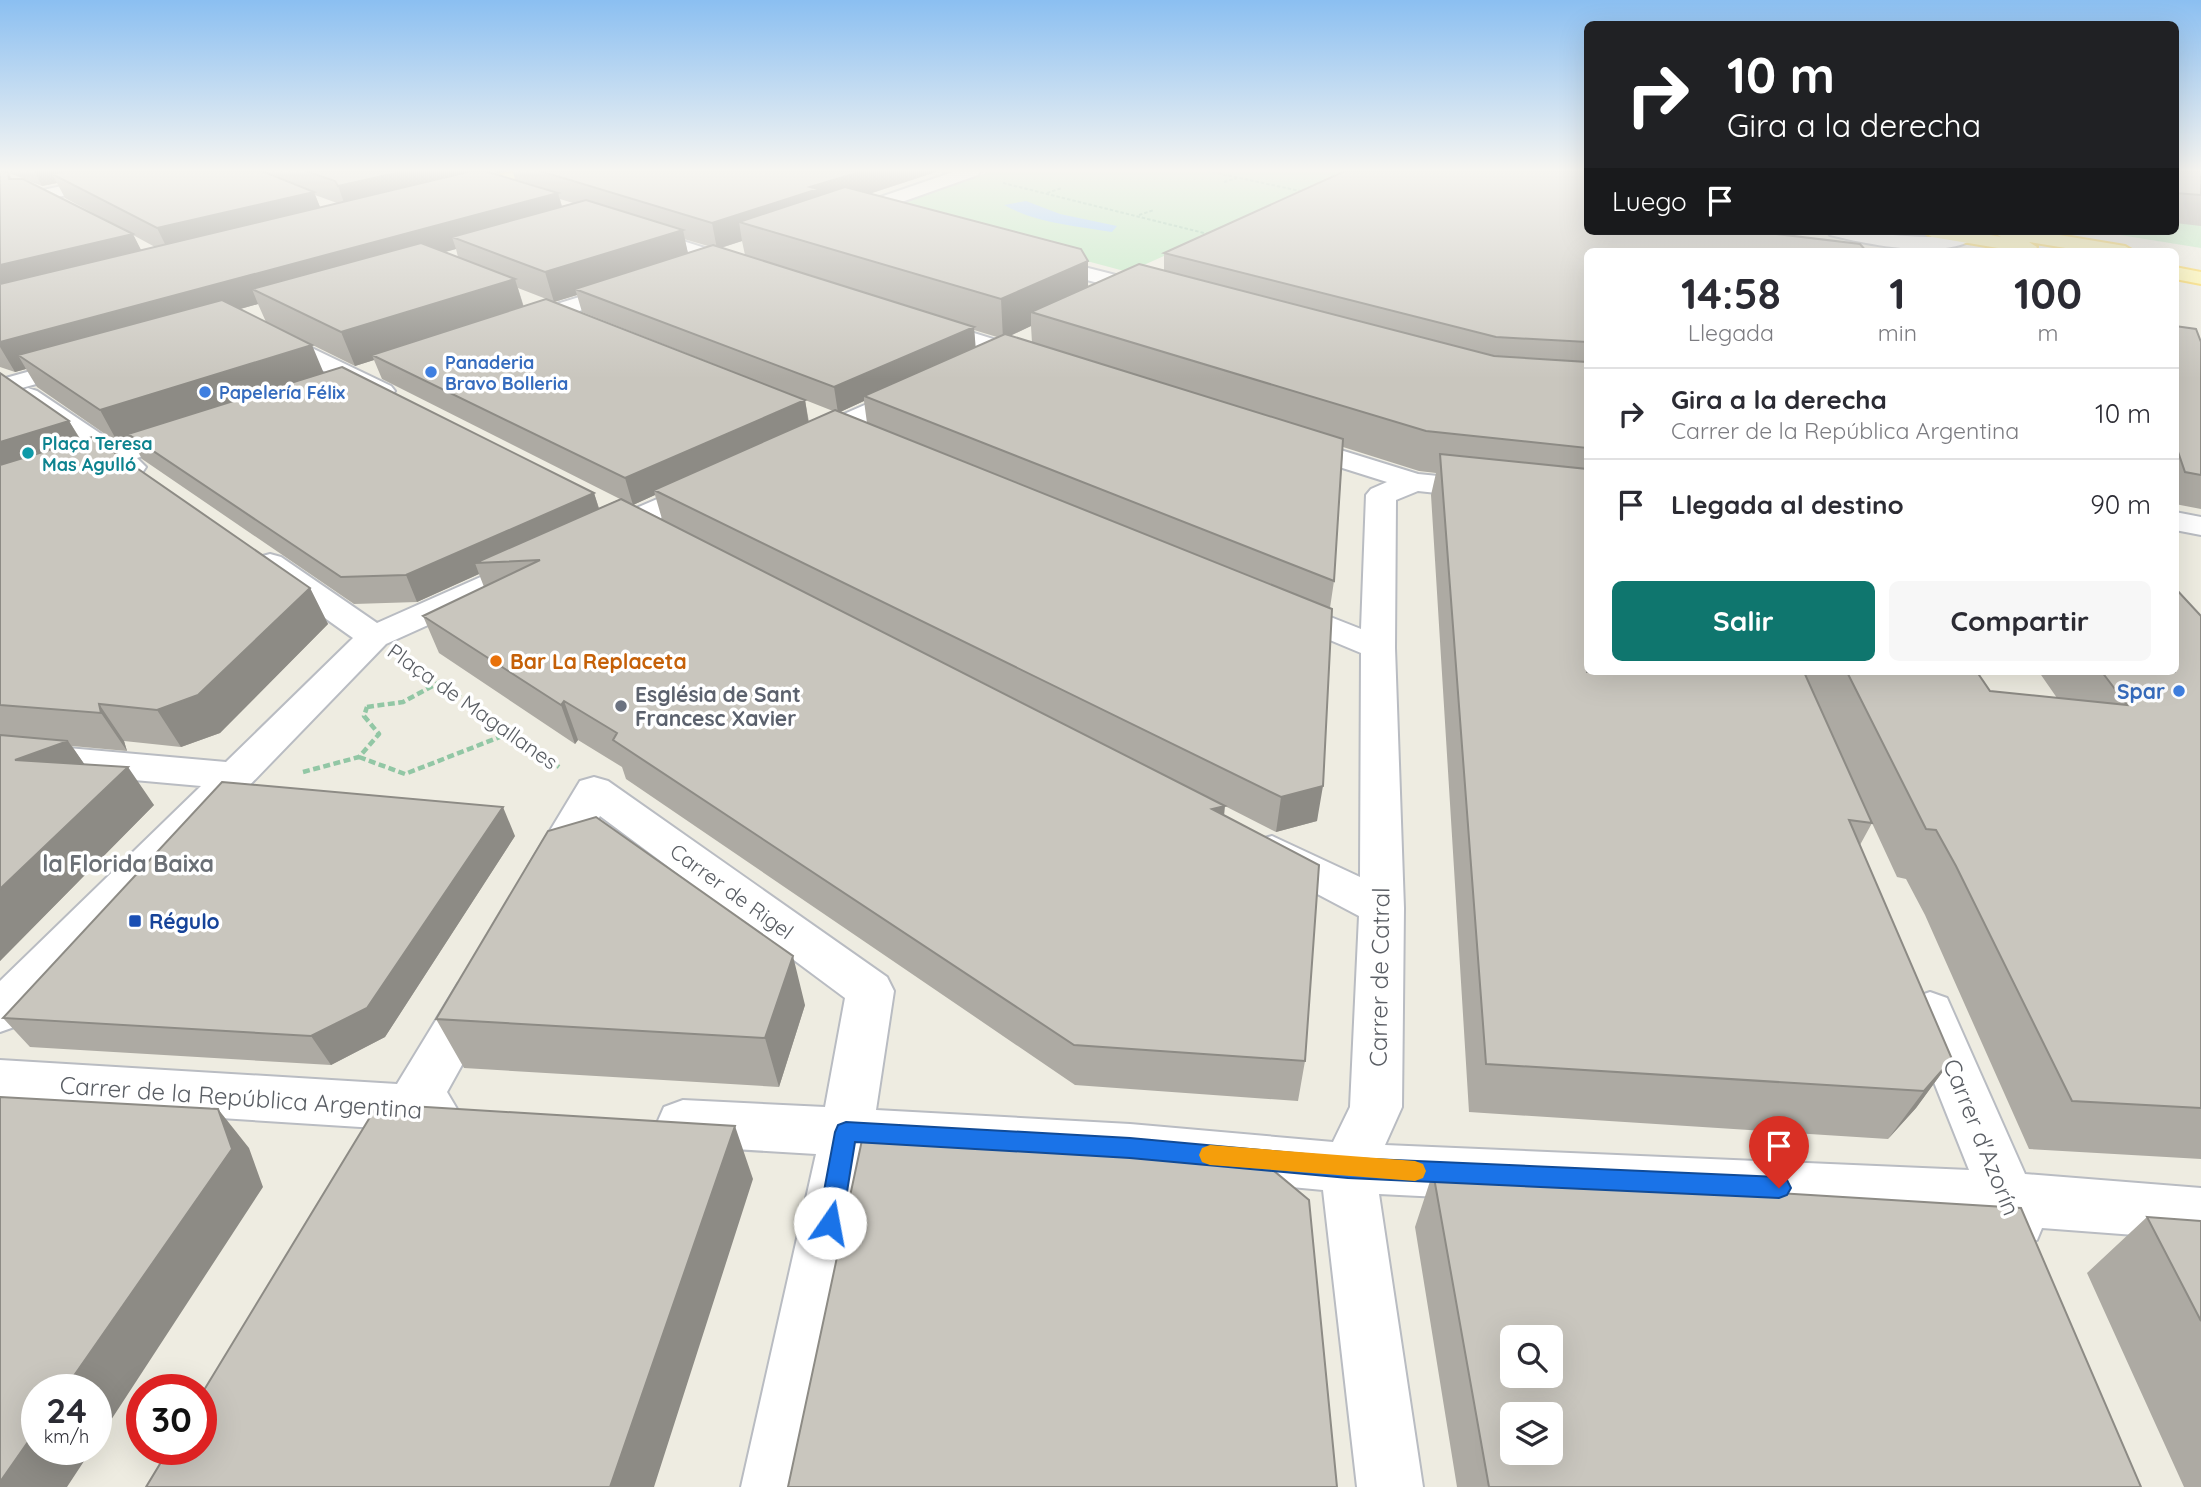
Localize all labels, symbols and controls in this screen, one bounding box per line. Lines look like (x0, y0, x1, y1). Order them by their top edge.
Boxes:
text: 10 m (1727, 44, 1835, 105)
icon: right (1612, 49, 1703, 140)
text: Gira a la derecha (1727, 105, 1981, 145)
icon: arrive (1701, 182, 1739, 220)
text: Luego (1612, 185, 1687, 218)
text: 14:58 (1681, 267, 1781, 320)
text: 1 (1889, 267, 1906, 320)
text: 100 (2014, 267, 2082, 320)
text: Llegada (1688, 318, 1774, 347)
text: min (1878, 318, 1917, 347)
text: m (2037, 318, 2058, 347)
place label: Panaderia Bravo Bolleria (445, 351, 568, 395)
marker: Panaderia Bravo Bolleria (423, 364, 439, 380)
place label: Papelería Félix (219, 381, 345, 404)
text: Gira a la derecha (1671, 383, 1887, 416)
marker: Papelería Félix (197, 384, 213, 400)
icon: right (1612, 395, 1650, 433)
text: 10 m (2095, 397, 2151, 430)
text: Carrer de la República Argentina (1671, 416, 2019, 445)
place label: Plaça Teresa Mas Agulló (42, 432, 153, 476)
marker: Plaça Teresa Mas Agulló (20, 445, 36, 461)
icon: arrive (1612, 486, 1650, 524)
text: Llegada al destino (1671, 488, 1904, 521)
text: 90 m (2090, 488, 2151, 521)
button: Salir (1612, 581, 1875, 661)
button: Compartir (1889, 581, 2151, 661)
street label: Plaça de Magallanes (383, 637, 563, 775)
place label: Bar La Replaceta (510, 648, 687, 674)
marker: Bar La Replaceta (488, 653, 504, 669)
place label: Spar (2117, 678, 2165, 704)
place label: Església de Sant Francesc Xavier (635, 681, 801, 731)
marker: Spar (2171, 683, 2187, 699)
marker: Església de Sant Francesc Xavier (613, 698, 629, 714)
street label: Carrer de Rigel (665, 838, 799, 944)
district label: la Florida Baixa (42, 849, 214, 878)
street label: Carrer de Catral (1362, 887, 1396, 1067)
place label: Régulo (149, 908, 220, 934)
marker: Régulo (127, 913, 143, 929)
street label: Carrer d'Azorín (1937, 1054, 2027, 1220)
street label: Carrer de la República Argentina (59, 1069, 423, 1125)
pin (1749, 1116, 1809, 1188)
icon: arrive (1760, 1127, 1798, 1165)
position arrow (793, 1186, 867, 1260)
map controls (1500, 1325, 1563, 1465)
button: search (1500, 1325, 1563, 1388)
speed limit sign: 30 (126, 1374, 217, 1465)
text: 24 (46, 1388, 87, 1432)
button: layers (1500, 1402, 1563, 1465)
text: km/h (44, 1425, 89, 1448)

